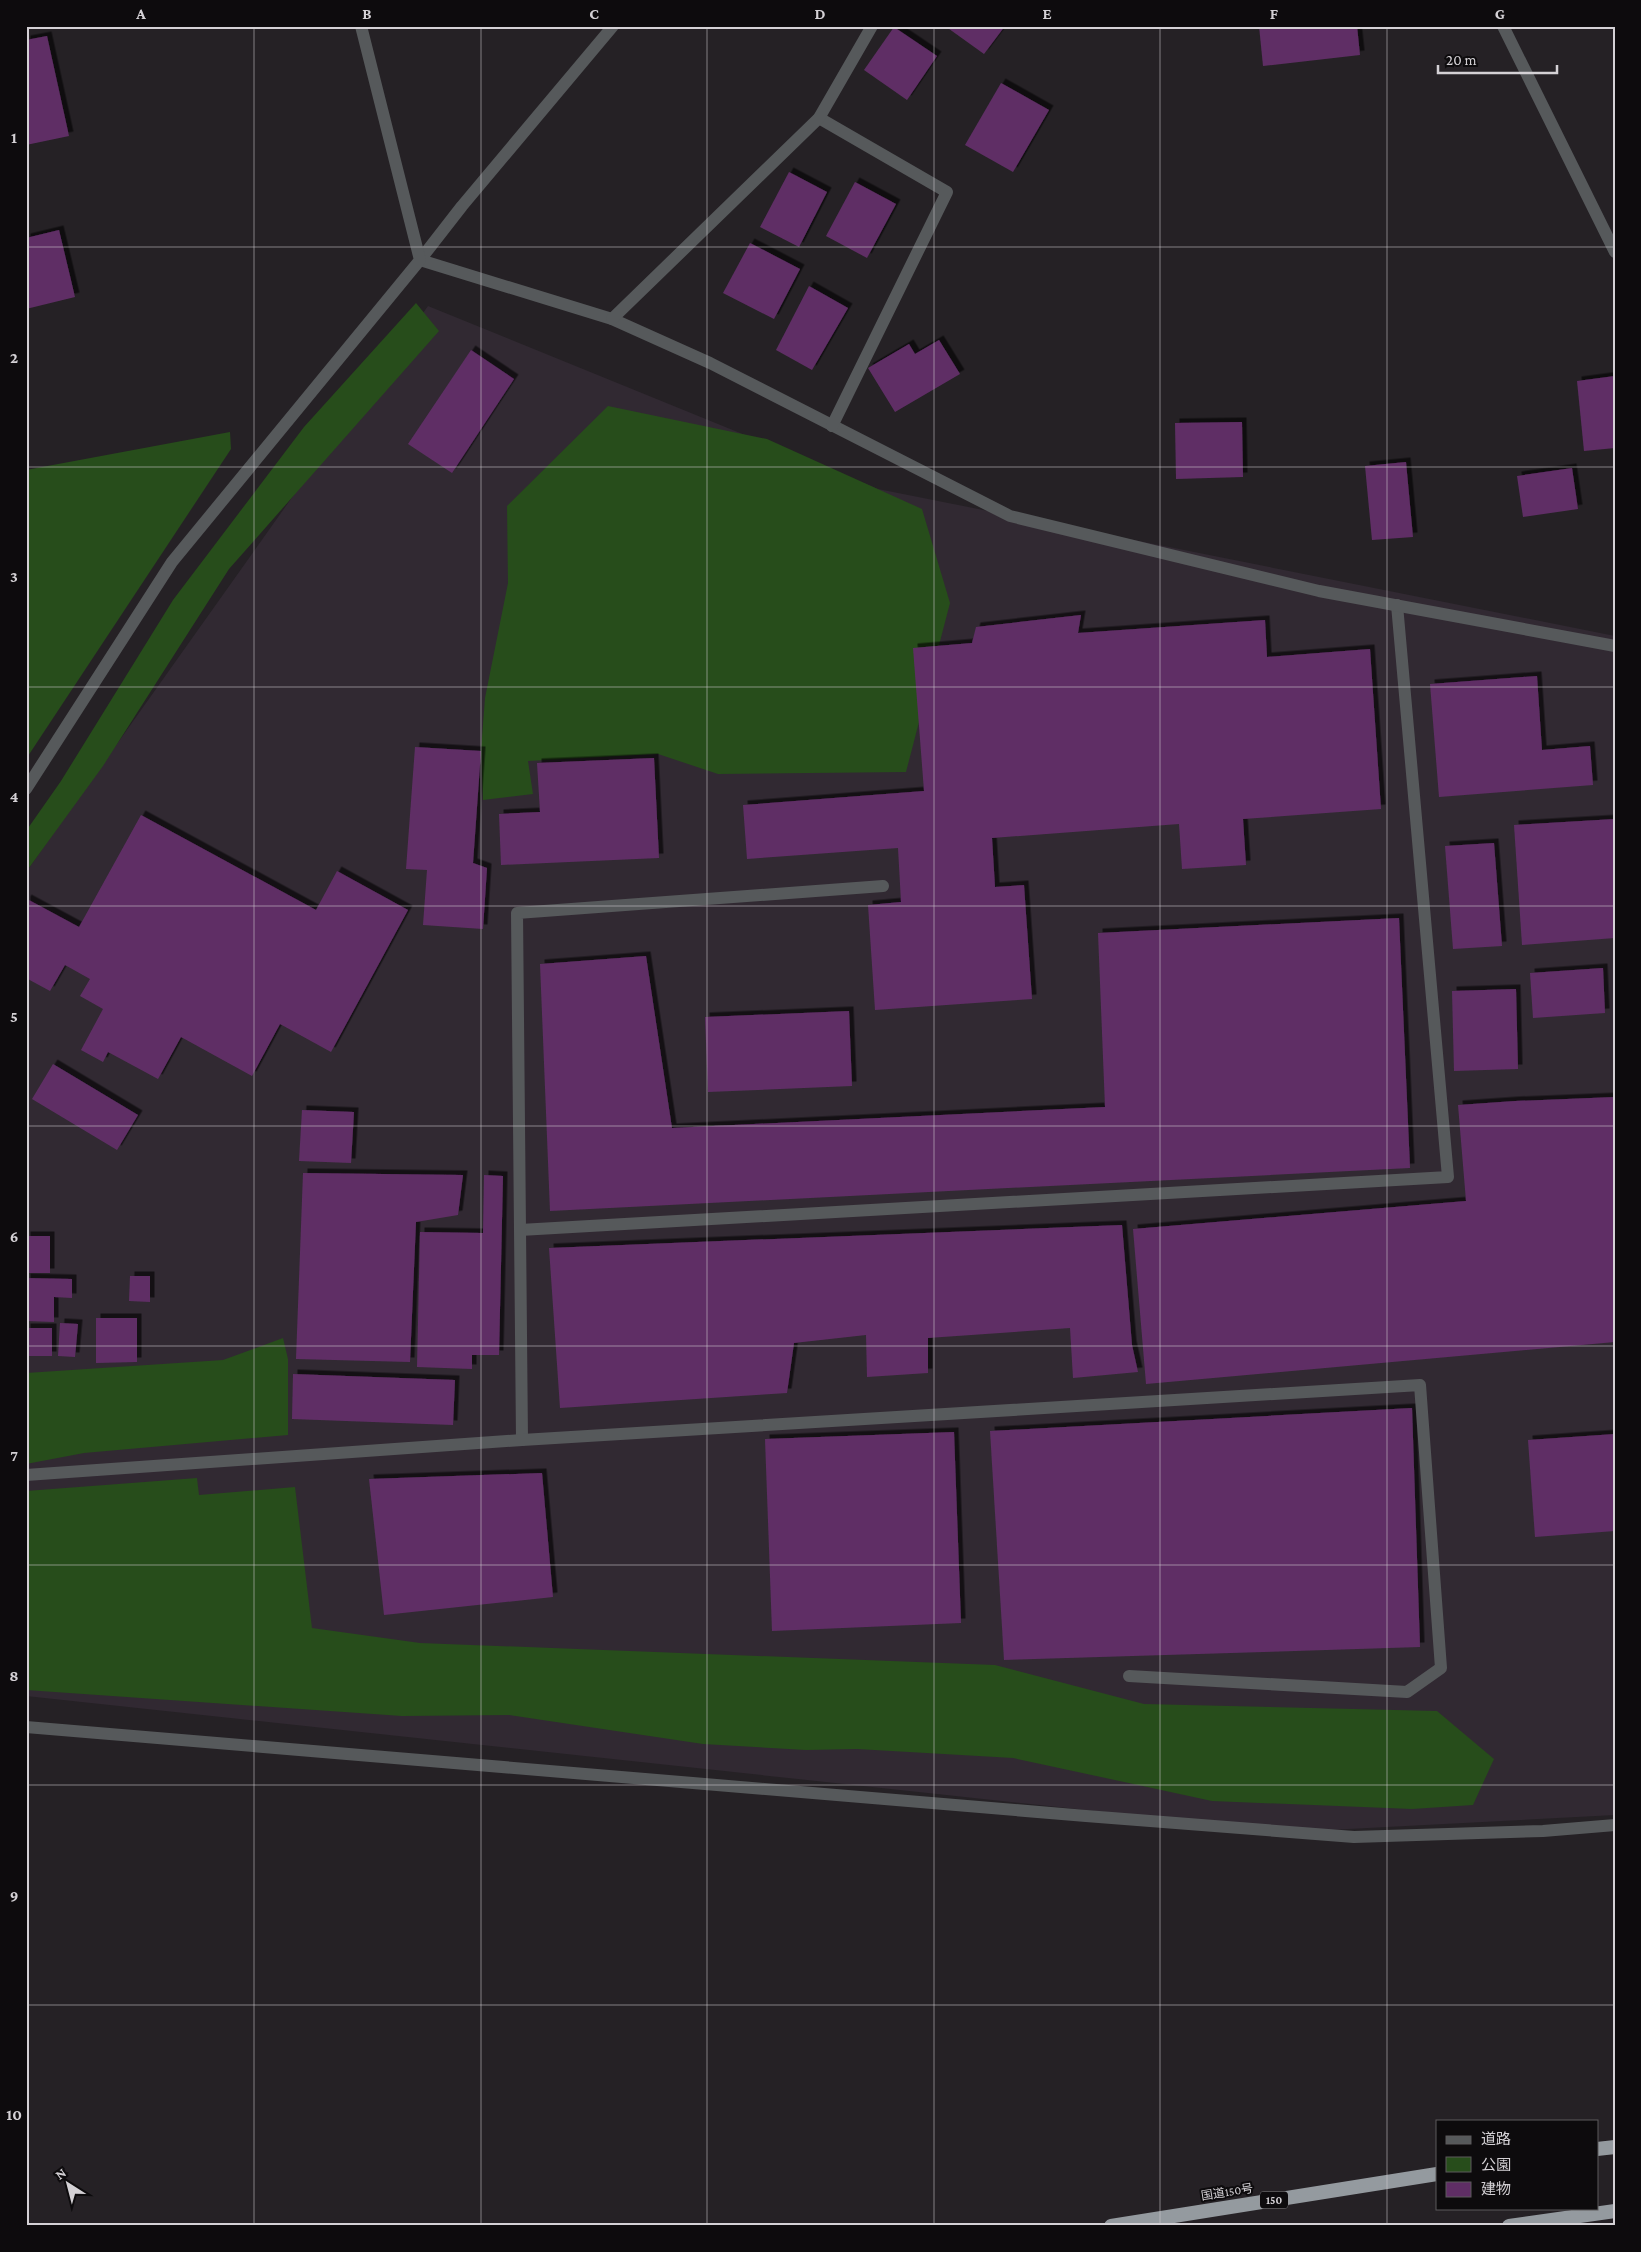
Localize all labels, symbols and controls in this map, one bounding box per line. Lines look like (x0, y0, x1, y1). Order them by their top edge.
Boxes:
text: A (135, 5, 146, 22)
text: B (362, 5, 372, 22)
text: C (589, 5, 599, 22)
text: D (814, 5, 826, 22)
text: E (1042, 5, 1052, 22)
text: F (1270, 5, 1279, 22)
text: G (1495, 5, 1505, 22)
scale bar (1438, 42, 1557, 74)
text: 20 m (1446, 52, 1477, 68)
text: 1 (11, 129, 17, 146)
text: 2 (10, 349, 18, 366)
text: 3 (10, 568, 18, 585)
text: 4 (10, 788, 19, 805)
text: 5 (10, 1008, 18, 1025)
text: 6 (10, 1228, 18, 1245)
text: 7 (10, 1447, 18, 1464)
text: 8 (9, 1667, 19, 1684)
text: 9 (10, 1887, 18, 1904)
text: 10 (6, 2106, 22, 2123)
legend (1436, 2120, 1598, 2210)
text: 道路 (1481, 2131, 1511, 2147)
text: 公園 (1481, 2157, 1511, 2173)
north arrow (42, 2160, 92, 2210)
text: N (52, 2164, 69, 2183)
street label: 国道150号 (1200, 2181, 1254, 2203)
text: 建物 (1481, 2181, 1511, 2197)
road number: 150 (1260, 2192, 1288, 2208)

